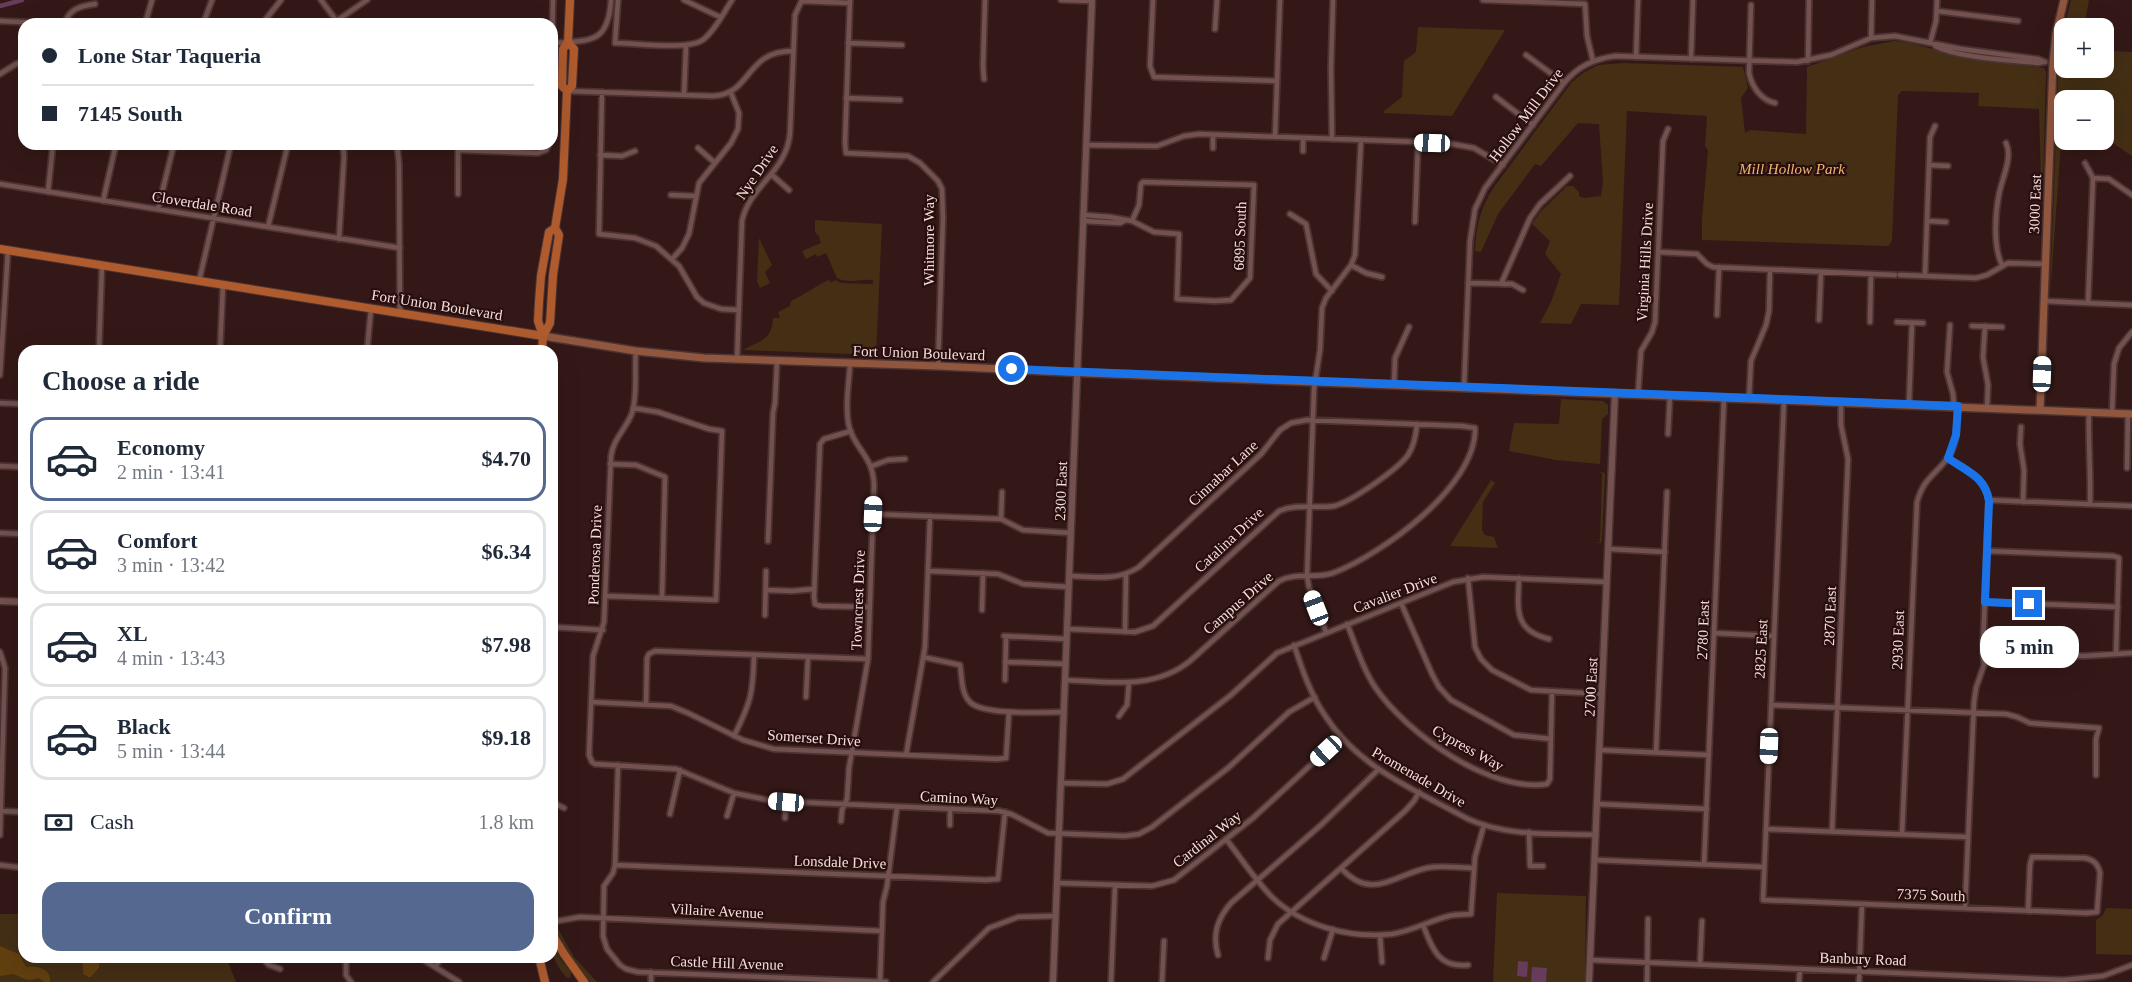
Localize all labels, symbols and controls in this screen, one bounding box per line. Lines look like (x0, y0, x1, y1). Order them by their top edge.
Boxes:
map controls (2054, 18, 2114, 150)
button: + (2054, 18, 2114, 78)
text: Lone Star Taqueria (78, 43, 261, 68)
street label: Hollow Mill Drive (1486, 65, 1566, 165)
button: − (2054, 90, 2114, 150)
text: 7145 South (78, 101, 183, 126)
car (1414, 133, 1450, 153)
street label: Nye Drive (733, 141, 781, 203)
park label: Mill Hollow Park (1738, 161, 1845, 177)
street label: 3000 East (2026, 173, 2044, 234)
street label: Cloverdale Road (151, 188, 254, 220)
street label: Whitmore Way (921, 194, 937, 286)
street label: 6895 South (1231, 201, 1249, 271)
street label: Virginia Hills Drive (1634, 202, 1656, 322)
street label: Fort Union Boulevard (370, 287, 504, 323)
street label: Fort Union Boulevard (853, 343, 986, 363)
route start (998, 355, 1025, 382)
car (2032, 356, 2052, 392)
text: Choose a ride (42, 366, 200, 396)
icon: car (45, 432, 99, 486)
text: Economy (117, 435, 205, 460)
street label: Cinnabar Lane (1185, 437, 1261, 509)
text: $4.70 (482, 446, 531, 471)
street label: 2300 East (1052, 460, 1070, 521)
text: 2 min · 13:41 (117, 461, 225, 483)
car (863, 496, 883, 532)
street label: Ponderosa Drive (585, 504, 605, 605)
street label: Catalina Drive (1191, 504, 1267, 576)
icon: car (45, 525, 99, 579)
text: Comfort (117, 528, 198, 553)
text: $6.34 (482, 539, 531, 564)
street label: Towncrest Drive (848, 549, 868, 650)
text: 3 min · 13:42 (117, 554, 225, 576)
street label: Campus Drive (1200, 568, 1276, 638)
street label: Cavalier Drive (1351, 570, 1440, 616)
street label: 2870 East (1821, 585, 1839, 646)
car (1301, 588, 1331, 628)
route end (2015, 590, 2042, 617)
street label: 2780 East (1694, 599, 1712, 660)
street label: 2930 East (1889, 609, 1907, 670)
icon: car (45, 618, 99, 672)
street label: 2825 East (1751, 618, 1771, 679)
text: XL (117, 621, 148, 646)
callout: 5 min (1980, 625, 2078, 667)
text: $7.98 (482, 632, 531, 657)
text: 5 min (2005, 636, 2054, 658)
text: 4 min · 13:43 (117, 647, 225, 669)
street label: 2700 East (1581, 656, 1601, 717)
icon: car (45, 711, 99, 765)
text: Black (117, 714, 171, 739)
street label: Cypress Way (1430, 722, 1507, 774)
text: $9.18 (482, 725, 531, 750)
street label: Somerset Drive (767, 727, 862, 749)
car (1759, 728, 1779, 764)
car (1307, 732, 1345, 770)
text: 5 min · 13:44 (117, 740, 225, 762)
street label: Promenade Drive (1369, 744, 1469, 810)
street label: Camino Way (920, 788, 999, 808)
car (767, 791, 805, 813)
icon: cash (42, 806, 75, 839)
street label: Cardinal Way (1170, 807, 1245, 871)
text: Cash (90, 809, 134, 834)
text: 1.8 km (478, 811, 534, 833)
street label: Lonsdale Drive (793, 852, 887, 872)
button: Confirm (42, 882, 534, 951)
street label: 7375 South (1896, 886, 1966, 904)
street label: Villaire Avenue (670, 901, 764, 921)
street label: Banbury Road (1819, 949, 1907, 969)
street label: Castle Hill Avenue (670, 953, 784, 973)

